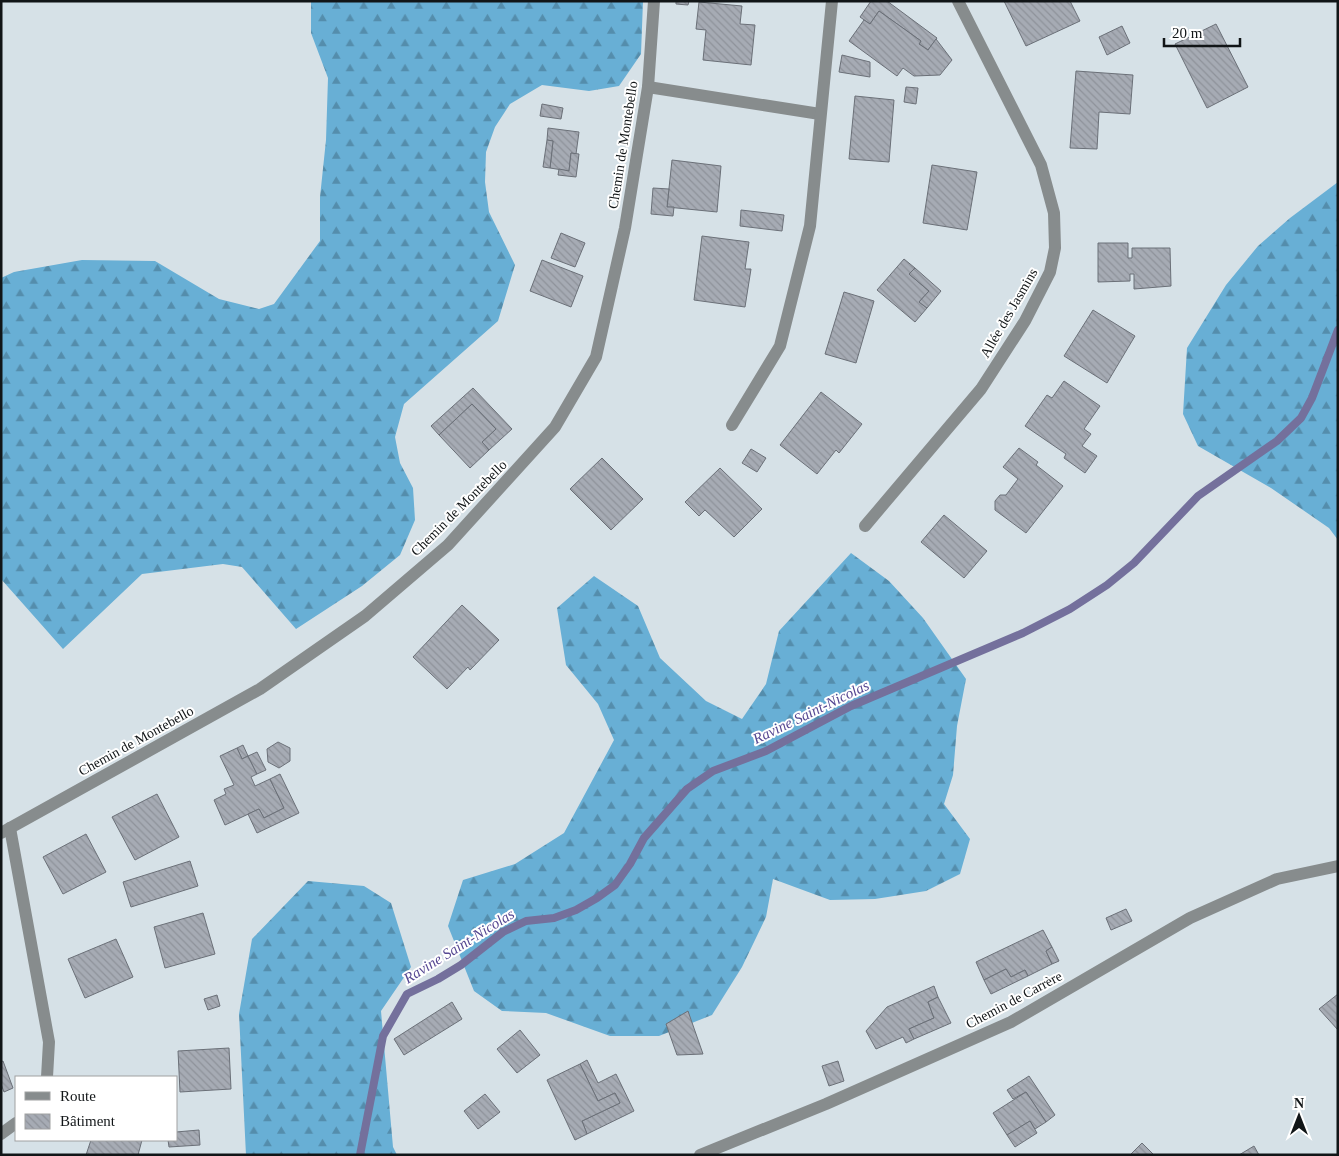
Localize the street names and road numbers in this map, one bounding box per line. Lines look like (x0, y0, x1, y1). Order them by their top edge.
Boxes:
street label: Chemin de Montebello (605, 80, 641, 210)
street label: Allée des Jasmins (977, 266, 1041, 360)
street label: Chemin de Montebello (408, 457, 510, 559)
street label: Chemin de Montebello (76, 703, 196, 779)
street label: Chemin de Carrère (963, 968, 1065, 1032)

